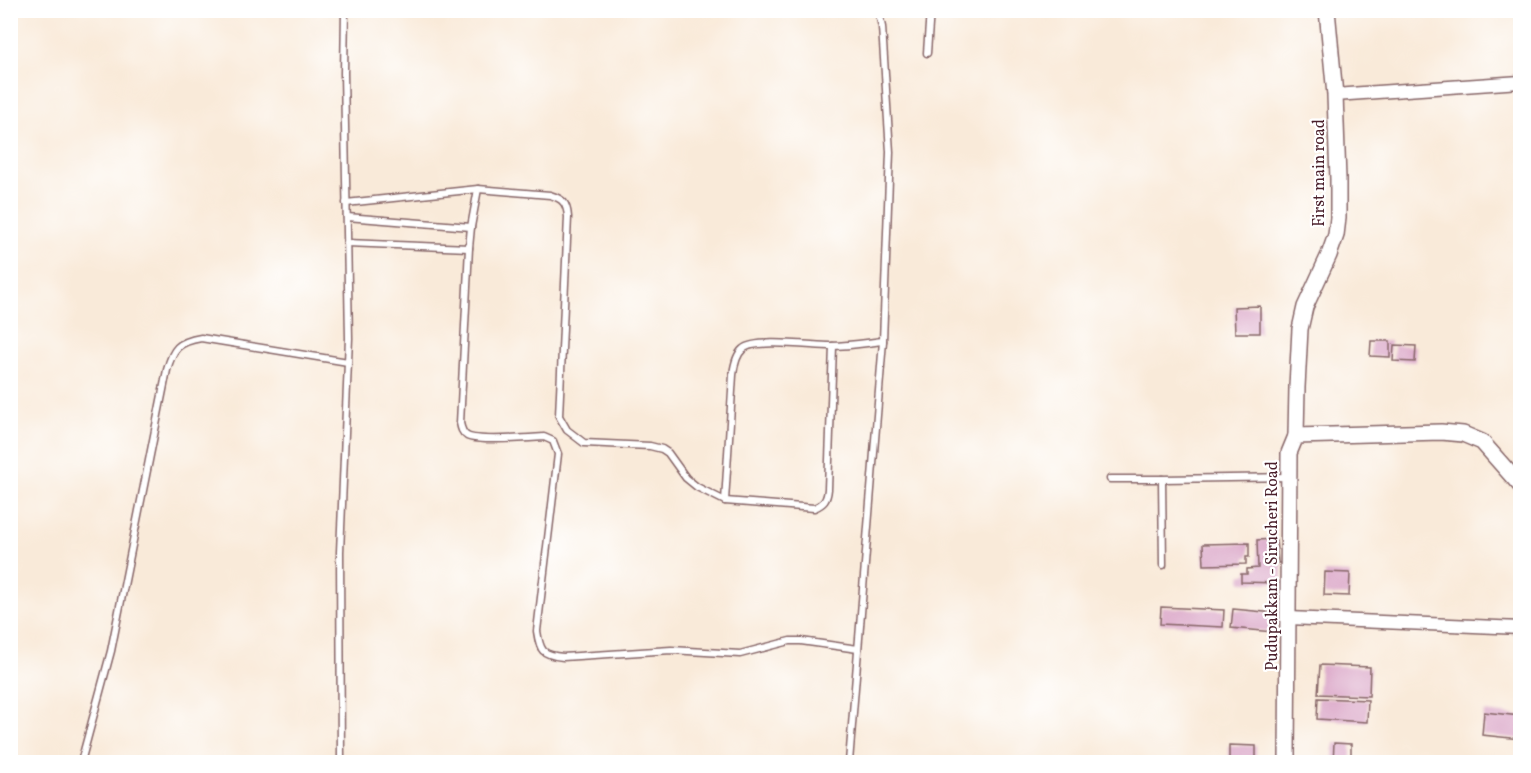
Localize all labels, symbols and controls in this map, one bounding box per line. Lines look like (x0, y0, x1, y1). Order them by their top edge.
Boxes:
street label: First main road (1309, 119, 1331, 227)
street label: Pudupakkam - Sirucheri Road (1262, 461, 1284, 671)

